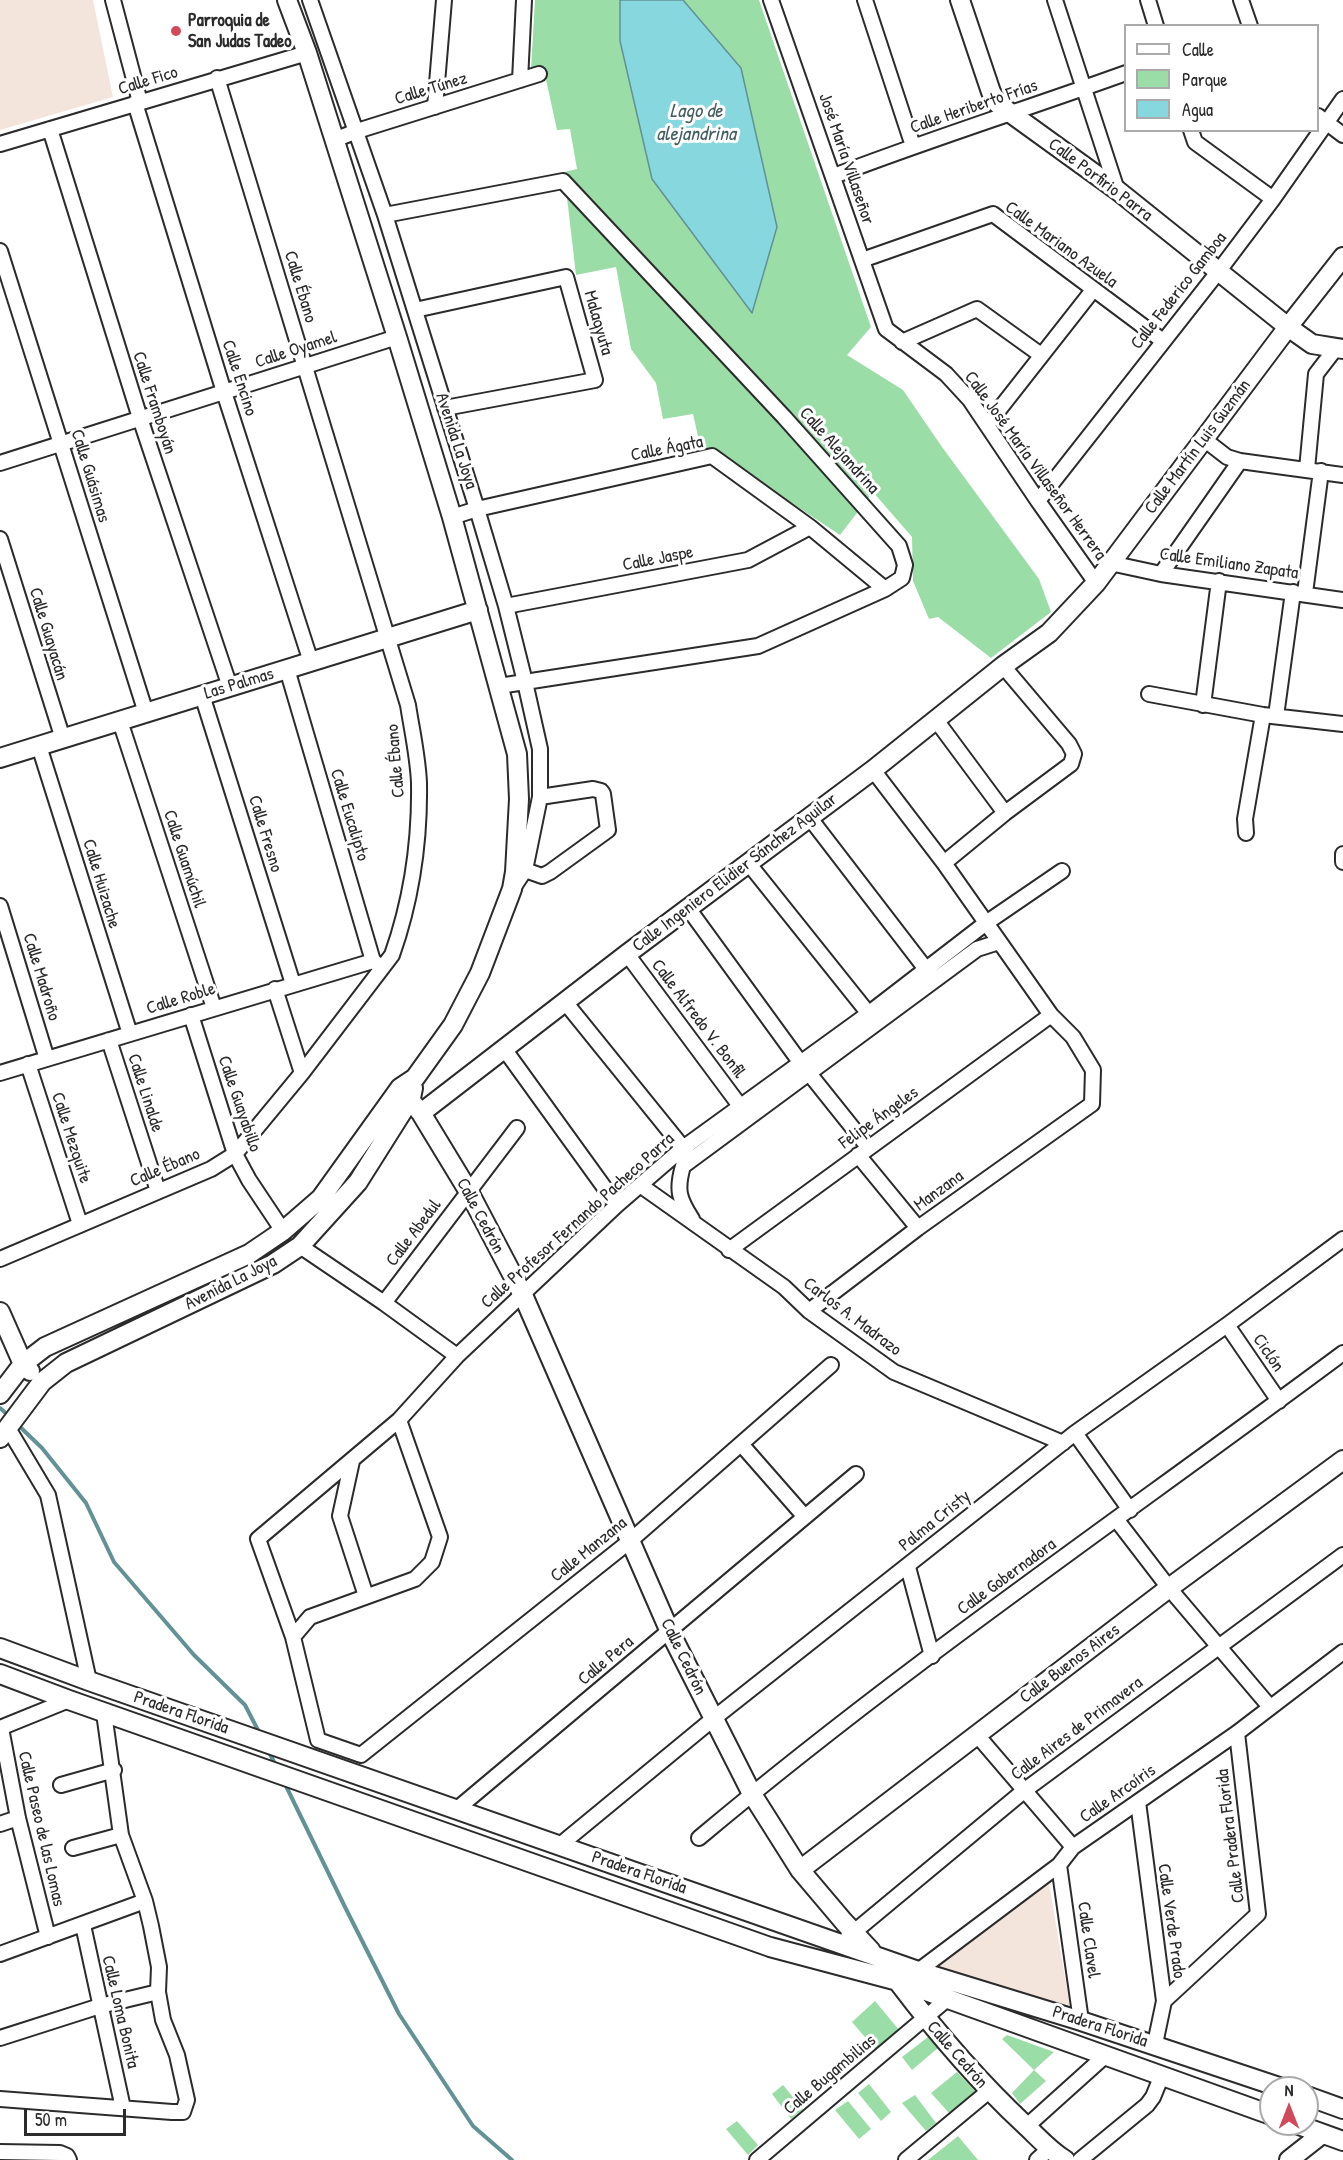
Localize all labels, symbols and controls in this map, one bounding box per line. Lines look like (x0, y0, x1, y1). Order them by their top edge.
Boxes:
place label: Parroquia de San Judas Tadeo (188, 10, 292, 52)
marker: Parroquia de San Judas Tadeo (169, 24, 183, 38)
legend (1124, 24, 1319, 132)
text: Calle (1182, 37, 1214, 62)
street label: Calle Fico (116, 62, 180, 100)
text: Parque (1182, 67, 1227, 92)
street label: Calle Túnez (392, 68, 470, 110)
street label: Calle Heriberto Frías (907, 75, 1041, 139)
street label: José María Villaseñor (813, 91, 879, 227)
text: Agua (1182, 97, 1213, 122)
water label: Lago de alejandrina (656, 100, 736, 147)
street label: Calle Porfirio Parra (1044, 134, 1156, 226)
street label: Calle Mariano Azuela (1000, 197, 1122, 293)
street label: Calle Federico Gamboa (1126, 228, 1232, 354)
street label: Calle Ébano (279, 249, 321, 325)
street label: Malaqyuta (579, 288, 617, 358)
street label: Calle Oyamel (252, 327, 340, 373)
street label: Calle Encino (217, 337, 261, 419)
street label: Calle Framboyán (127, 349, 181, 457)
street label: Calle José María Villaseñor Herrera (959, 367, 1111, 565)
street label: Calle Martín Luis Guzmán (1140, 375, 1256, 519)
street label: Avenida La Joya (430, 390, 482, 492)
street label: Calle Alejandrina (794, 403, 884, 499)
street label: Calle Guásimas (66, 427, 114, 525)
street label: Calle Ágata (629, 431, 705, 467)
street label: Calle Jaspe (621, 542, 695, 576)
street label: Calle Emiliano Zapata (1158, 544, 1300, 584)
street label: Calle Guayacán (24, 585, 72, 683)
street label: Las Palmas (202, 663, 276, 705)
street label: Calle Ébano (382, 723, 410, 799)
street label: Calle Eucalipto (325, 766, 373, 864)
street label: Calle Ingeniero Elidier Sánchez Aguilar (628, 789, 842, 957)
street label: Calle Fresno (243, 793, 287, 875)
street label: Calle Guamúchil (158, 807, 210, 911)
street label: Calle Huizache (77, 837, 125, 931)
street label: Calle Madroño (17, 931, 65, 1023)
street label: Calle Alfredo V. Bonfil (646, 955, 750, 1083)
street label: Calle Roble (144, 978, 218, 1020)
street label: Calle Linalde (122, 1051, 168, 1135)
street label: Calle Guayabillo (213, 1053, 265, 1155)
street label: Felipe Ángeles (835, 1082, 923, 1154)
street label: Calle Mezquite (46, 1090, 96, 1186)
street label: Calle Profesor Fernando Pacheco Parra (477, 1128, 679, 1314)
street label: Calle Ébano (127, 1144, 203, 1192)
street label: Manzana (910, 1166, 968, 1216)
street label: Calle Cedrón (451, 1175, 509, 1257)
street label: Calle Abedul (382, 1195, 446, 1271)
street label: Avenida La Joya (182, 1251, 280, 1315)
street label: Carlos A. Madrazo (799, 1273, 905, 1361)
street label: Ciclón (1248, 1330, 1288, 1376)
street label: Palma Cristy (895, 1486, 975, 1556)
street label: Calle Manzana (547, 1513, 631, 1587)
street label: Calle Gobernadora (953, 1534, 1061, 1620)
street label: Calle Cedrón (655, 1615, 711, 1699)
street label: Calle Buenos Aires (1016, 1619, 1124, 1709)
street label: Calle Pera (574, 1632, 638, 1690)
street label: Calle Aires de Primavera (1007, 1672, 1147, 1786)
street label: Pradera Florida (131, 1687, 231, 1739)
street label: Calle Paseo de las Lomas (13, 1749, 69, 1909)
street label: Calle Arcoíris (1076, 1760, 1160, 1828)
street label: Calle Pradera Florida (1212, 1768, 1250, 1904)
street label: Pradera Florida (589, 1847, 689, 1899)
street label: Calle Verde Prado (1152, 1862, 1190, 1980)
street label: Calle Clavel (1072, 1900, 1104, 1980)
street label: Calle Loma Bonita (97, 1953, 143, 2071)
street label: Pradera Florida (1050, 2001, 1150, 2053)
street label: Calle Cedrón (922, 2017, 992, 2093)
street label: Calle Bugambilias (779, 2030, 881, 2120)
north arrow (1259, 2076, 1319, 2136)
text: N (1285, 2079, 1293, 2101)
scale bar (27, 2097, 129, 2135)
text: 50 m (35, 2107, 67, 2132)

